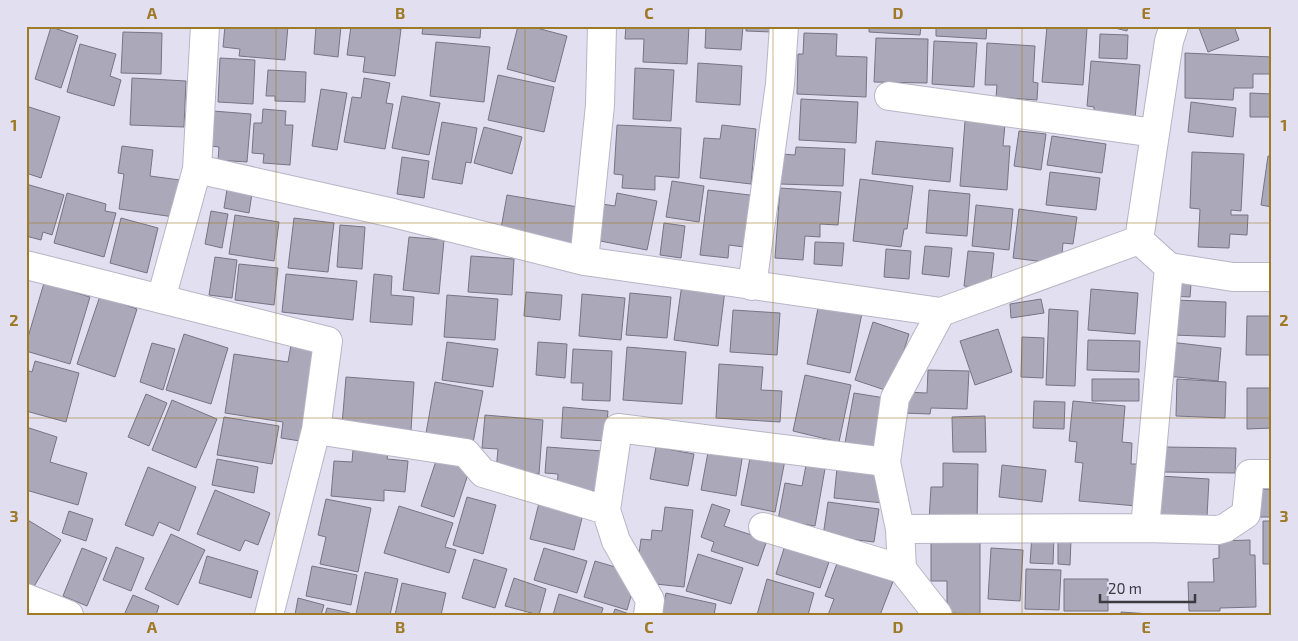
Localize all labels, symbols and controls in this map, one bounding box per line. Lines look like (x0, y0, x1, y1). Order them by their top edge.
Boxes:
text: A (147, 3, 158, 22)
text: B (395, 3, 405, 22)
text: C (644, 3, 654, 22)
text: D (893, 3, 904, 22)
text: E (1141, 3, 1151, 22)
text: 1 (11, 115, 17, 134)
text: 1 (1281, 115, 1287, 134)
text: 2 (9, 310, 19, 329)
text: 2 (1279, 310, 1289, 329)
text: 3 (9, 506, 19, 525)
text: 3 (1279, 506, 1289, 525)
scale bar (1100, 571, 1196, 603)
text: 20 m (1108, 579, 1142, 597)
text: A (147, 617, 158, 636)
text: B (395, 617, 405, 636)
text: C (644, 617, 654, 636)
text: D (893, 617, 904, 636)
text: E (1141, 617, 1151, 636)

